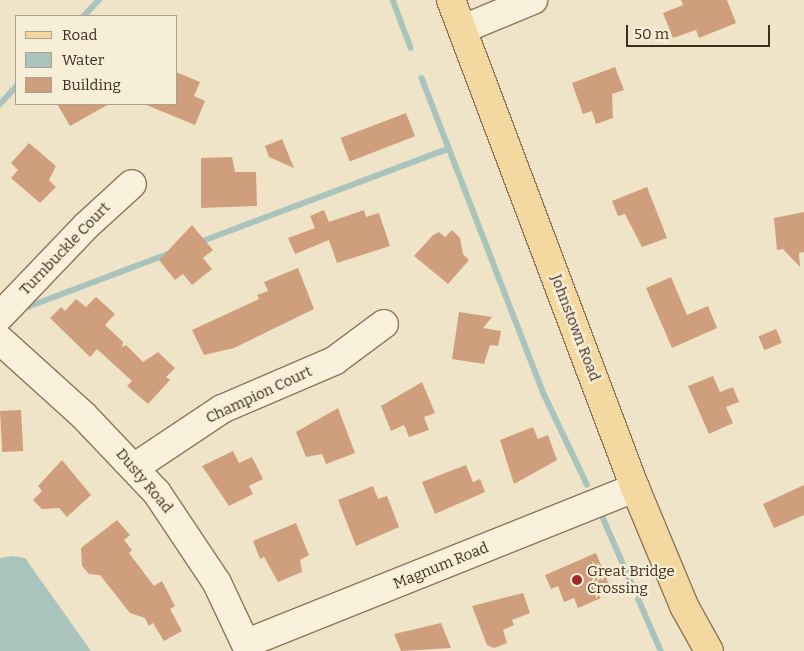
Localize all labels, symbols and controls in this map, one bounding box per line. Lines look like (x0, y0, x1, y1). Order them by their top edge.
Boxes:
legend (15, 15, 178, 105)
scale bar (629, 15, 773, 47)
text: 50 m (634, 25, 669, 43)
text: Road (62, 26, 97, 44)
text: Water (62, 51, 104, 69)
text: Building (62, 76, 121, 94)
street label: Turnbuckle Court (16, 199, 114, 299)
street label: Johnstown Road (546, 272, 604, 384)
street label: Champion Court (203, 363, 315, 427)
street label: Dusty Road (112, 445, 176, 517)
street label: Magnum Road (391, 539, 491, 593)
place label: Great Bridge Crossing (587, 562, 675, 597)
marker: Great Bridge Crossing (571, 574, 583, 586)

